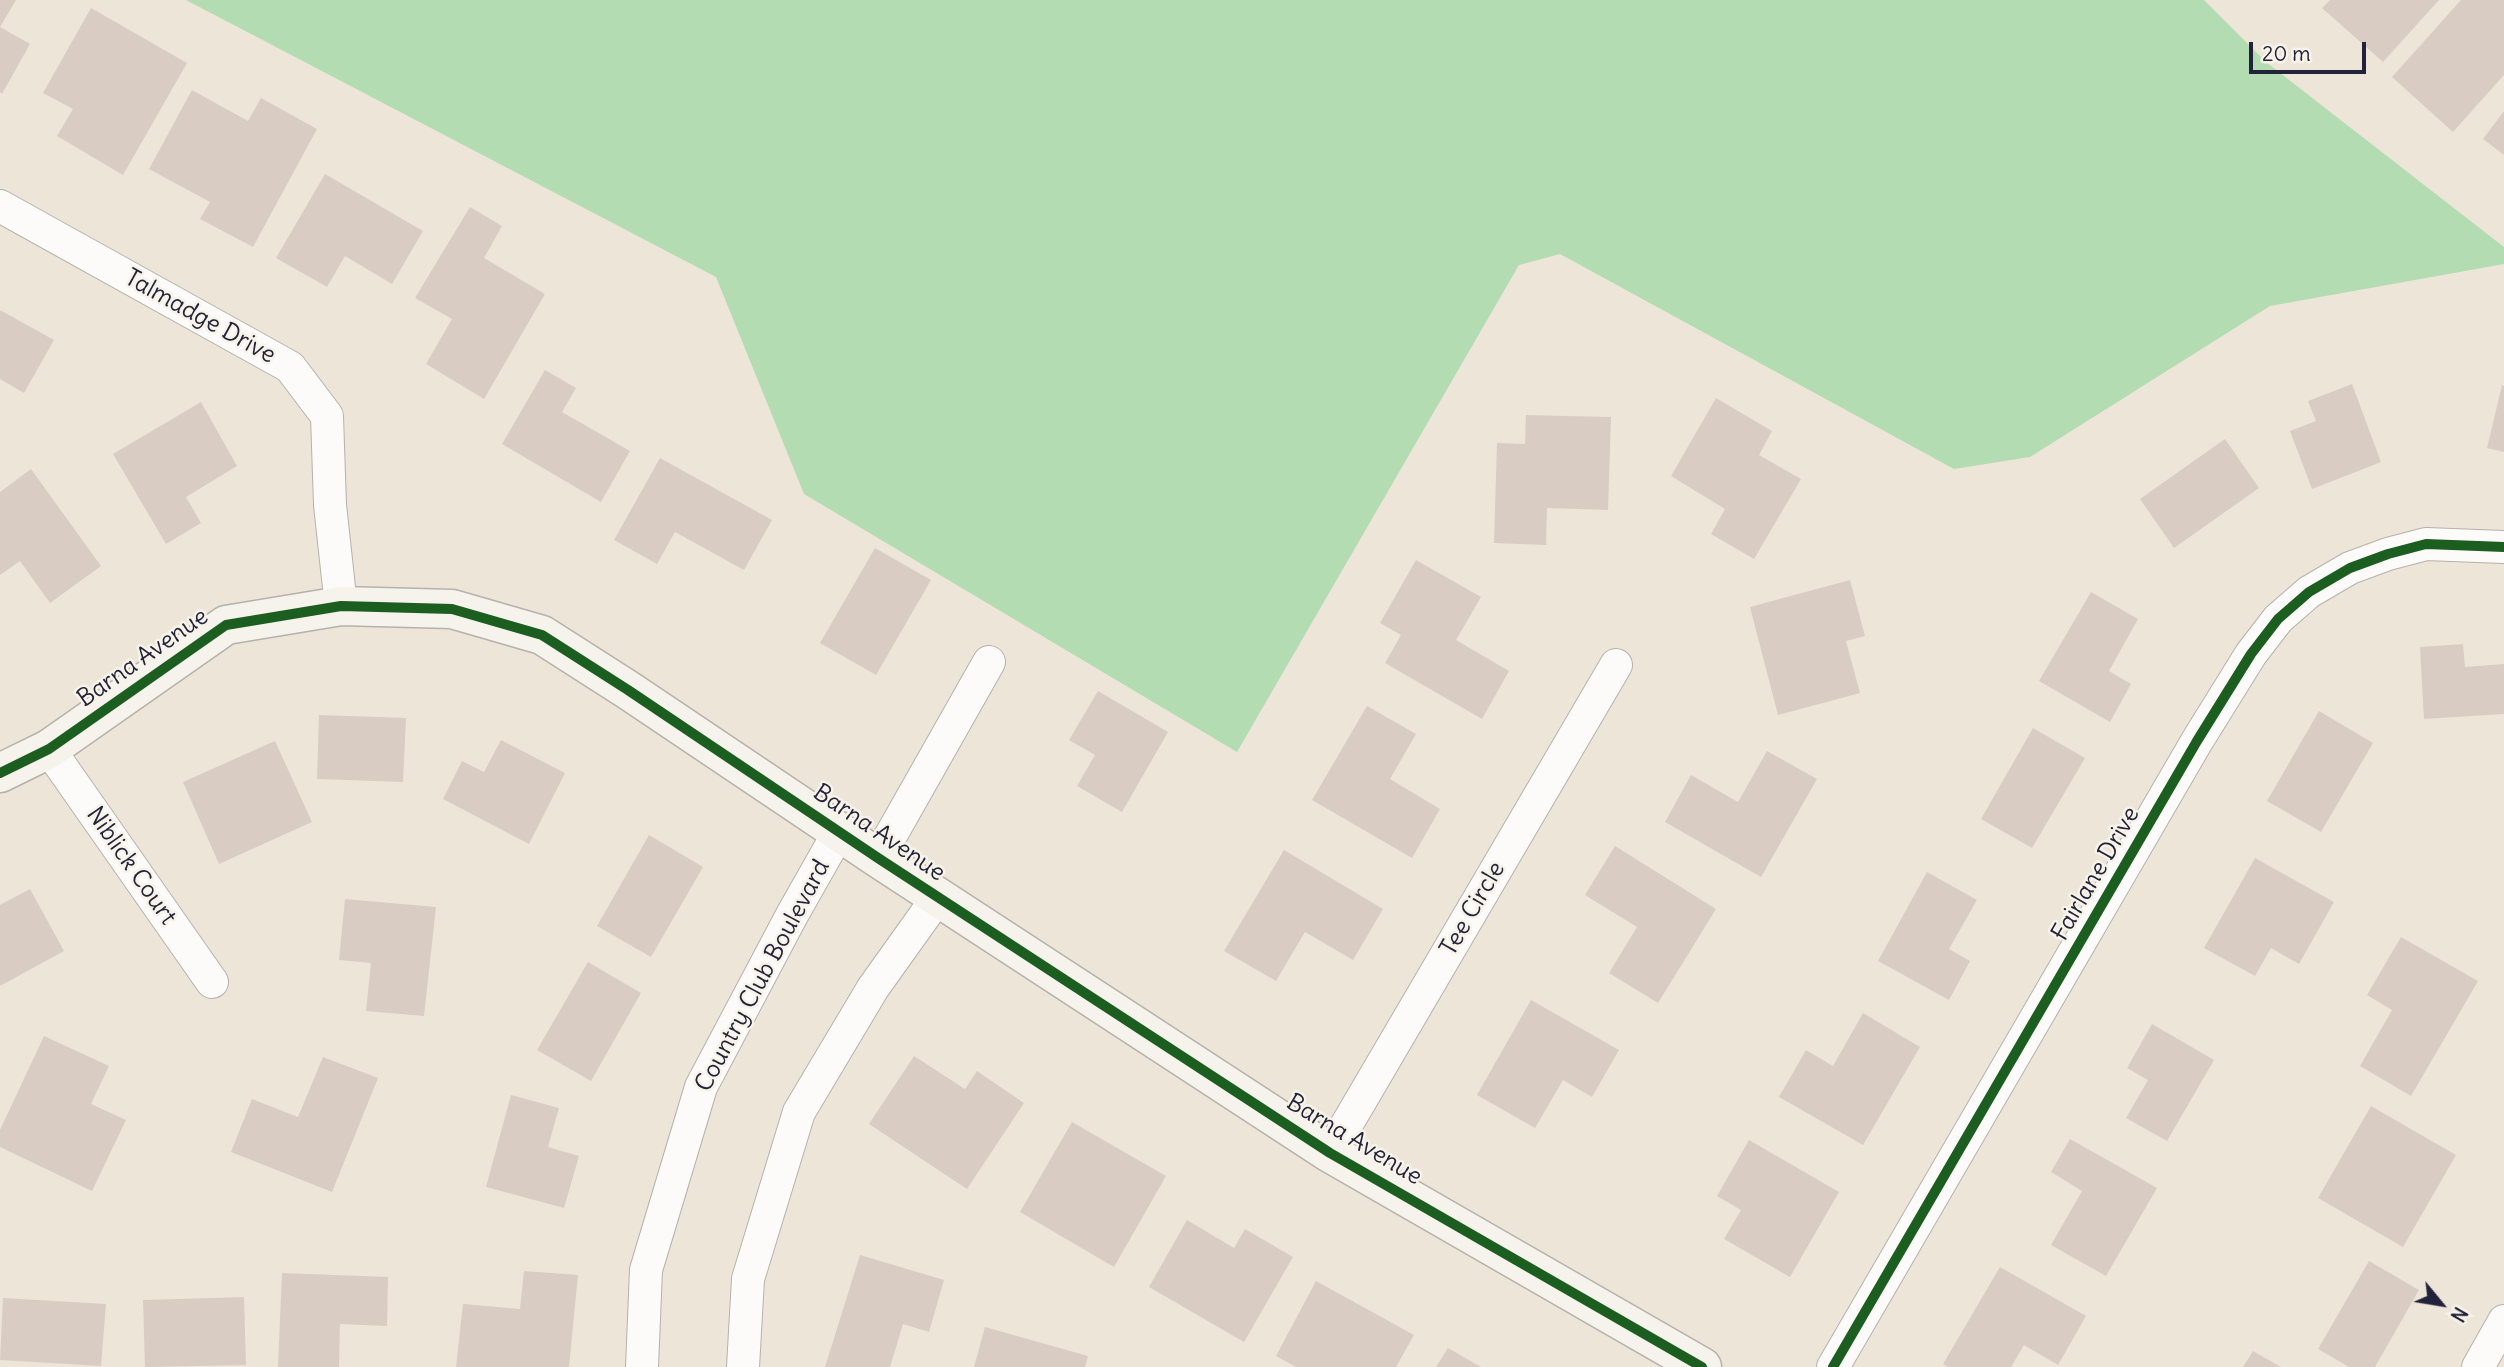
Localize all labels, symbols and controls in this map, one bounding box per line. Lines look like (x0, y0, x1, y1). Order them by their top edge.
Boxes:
scale bar (2252, 28, 2369, 72)
text: 20 m (2262, 40, 2311, 67)
street label: Talmadge Drive (120, 264, 280, 370)
street label: Barna Avenue (72, 602, 214, 714)
street label: Barna Avenue (808, 778, 950, 888)
street label: Niblick Court (80, 802, 182, 930)
street label: Fairlane Drive (2046, 802, 2146, 946)
street label: Country Club Boulevard (690, 855, 836, 1097)
street label: Tee Circle (1435, 857, 1511, 961)
street label: Barna Avenue (1281, 1088, 1427, 1192)
north arrow (2406, 1269, 2476, 1339)
text: N (2446, 1303, 2473, 1326)

